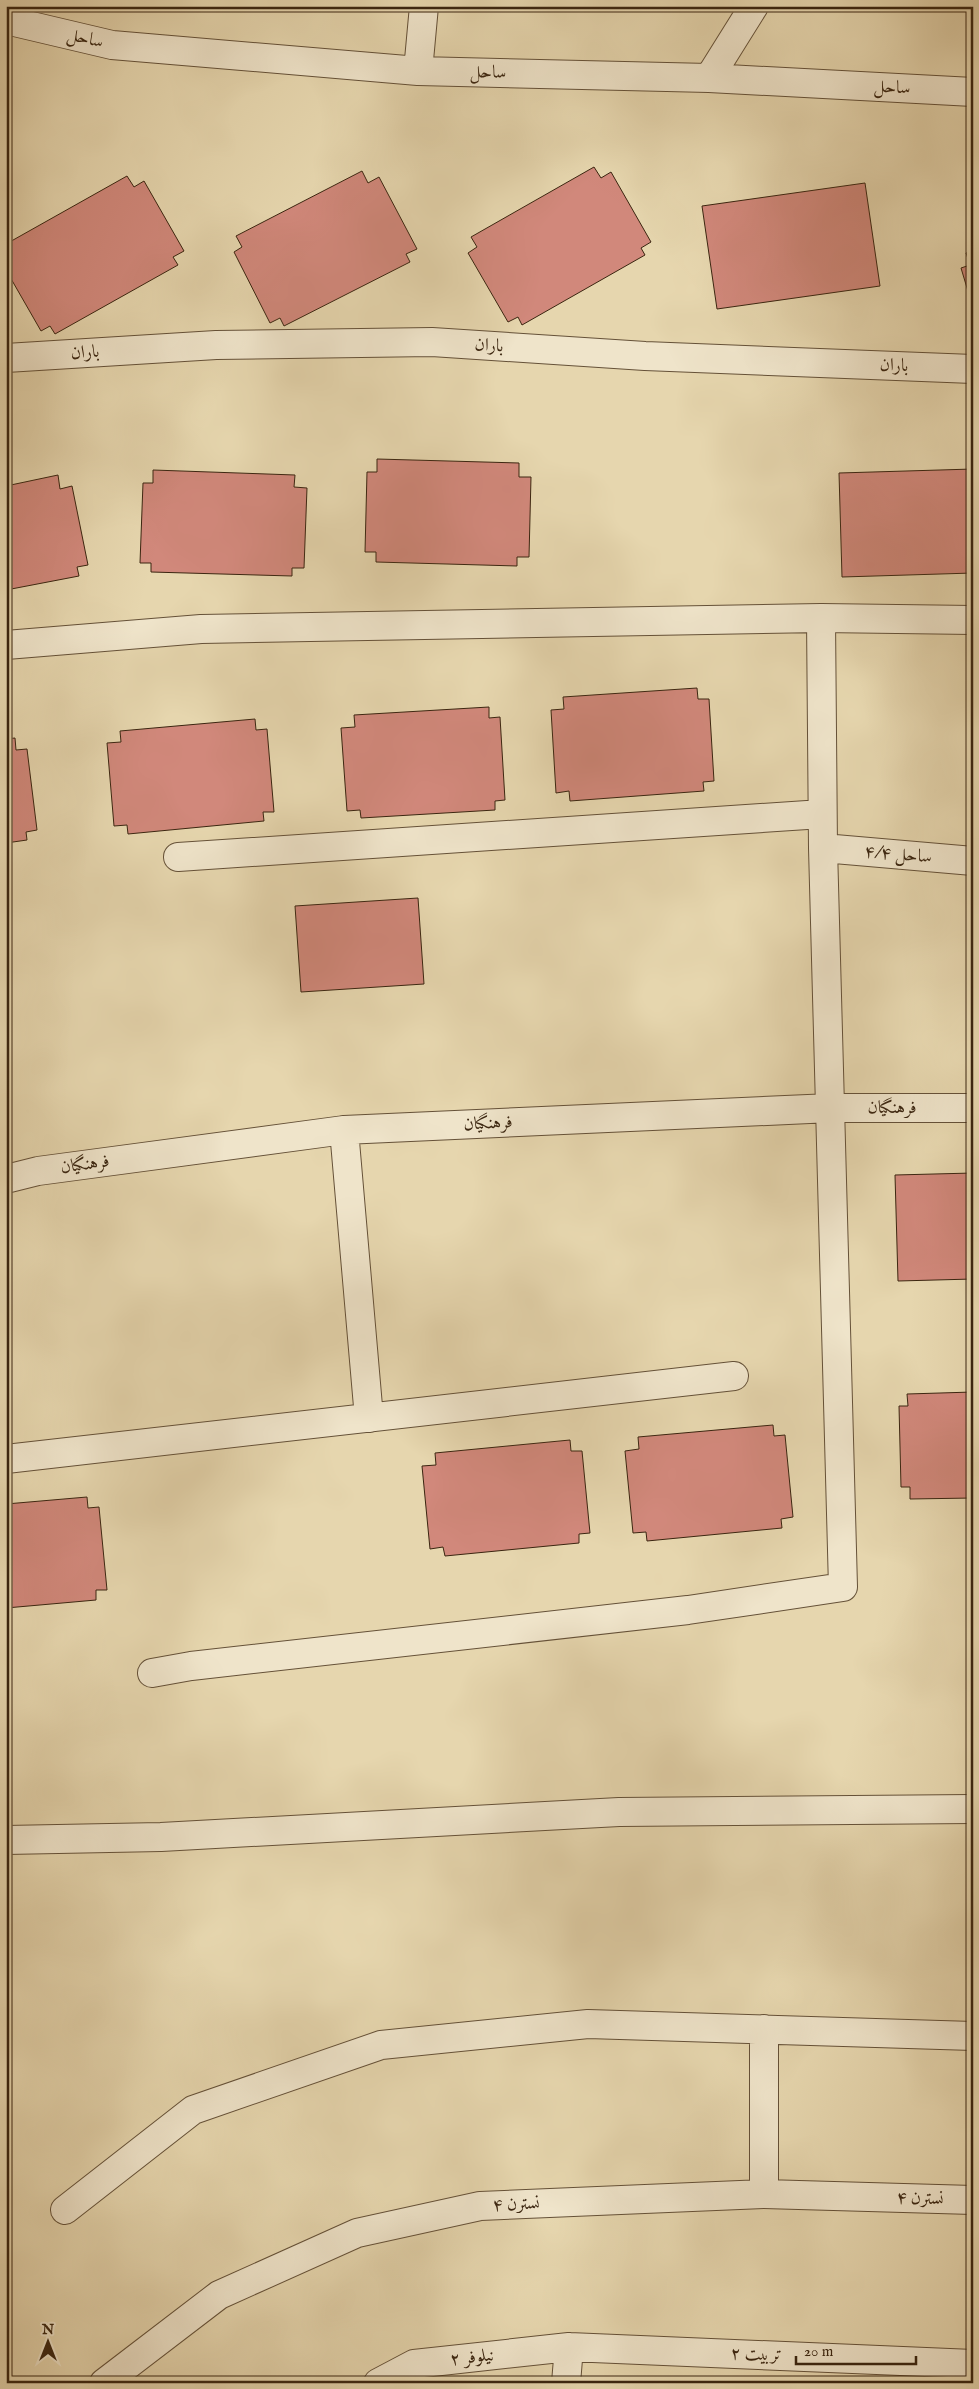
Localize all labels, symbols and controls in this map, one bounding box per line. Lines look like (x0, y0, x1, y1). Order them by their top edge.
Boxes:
street label: ساحل (64, 24, 106, 54)
street label: ساحل (469, 61, 507, 85)
street label: ساحل (873, 76, 911, 100)
street label: باران (474, 334, 504, 358)
street label: باران (70, 341, 100, 365)
street label: باران (879, 354, 909, 378)
street label: ساحل ۴/۴ (863, 841, 933, 869)
street label: فرهنگیان (867, 1097, 917, 1120)
street label: فرهنگیان (463, 1111, 513, 1137)
street label: فرهنگیان (59, 1150, 111, 1180)
street label: نسترن ۴ (896, 2187, 944, 2211)
street label: نسترن ۴ (492, 2193, 540, 2217)
north arrow (22, 2316, 72, 2366)
text: N (41, 2321, 54, 2339)
scale bar (796, 2334, 916, 2366)
text: 20 m (804, 2342, 834, 2361)
street label: تربیت ۲ (730, 2343, 782, 2367)
street label: نیلوفر ۲ (449, 2344, 495, 2372)

